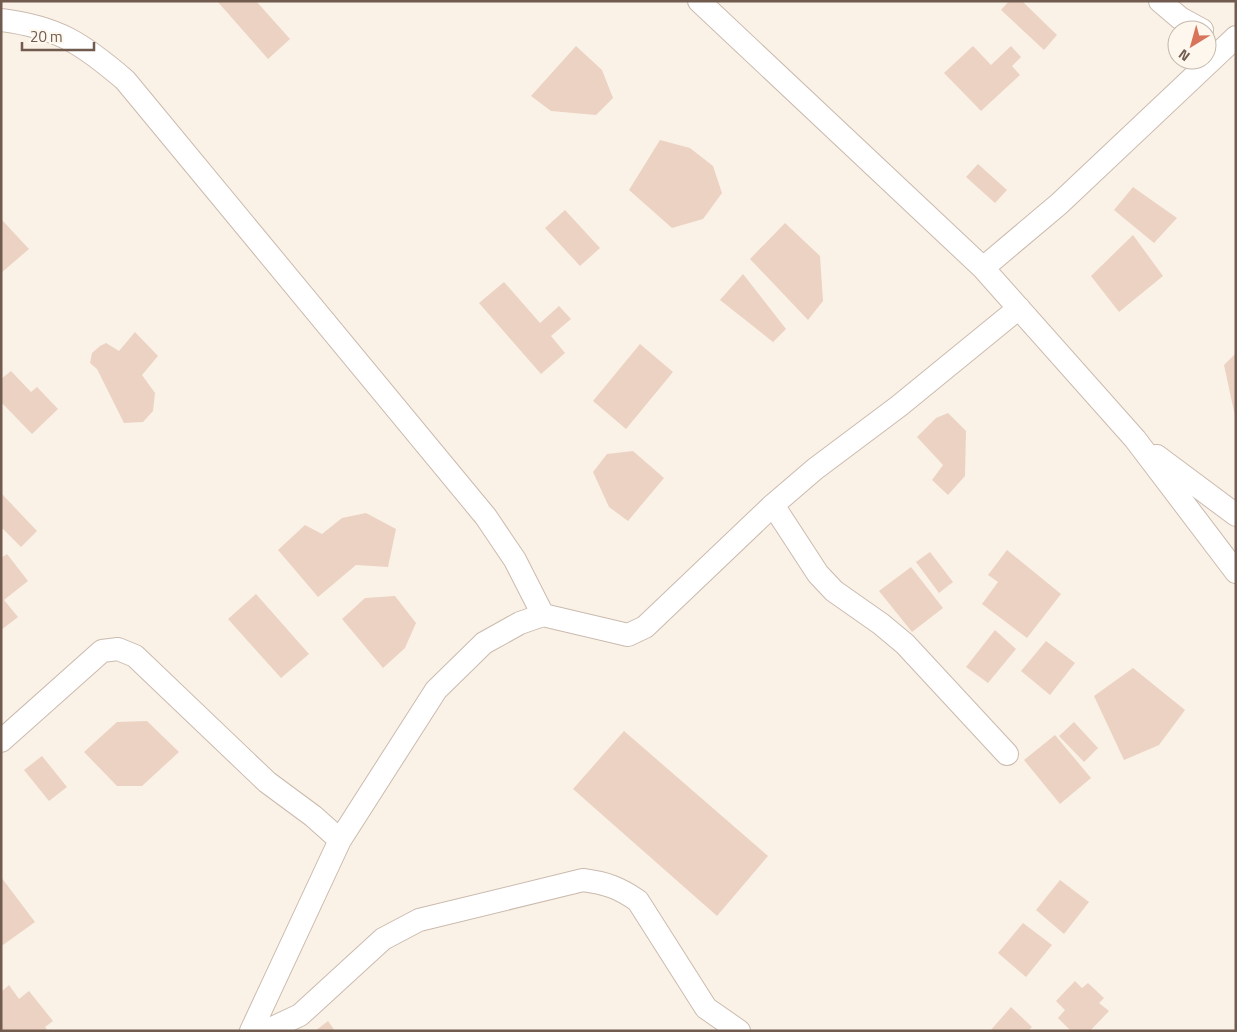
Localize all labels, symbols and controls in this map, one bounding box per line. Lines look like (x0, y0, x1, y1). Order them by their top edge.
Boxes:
scale bar (22, 20, 95, 52)
north arrow (1167, 20, 1217, 70)
text: 20 m (30, 25, 63, 48)
text: N (1174, 44, 1194, 67)

